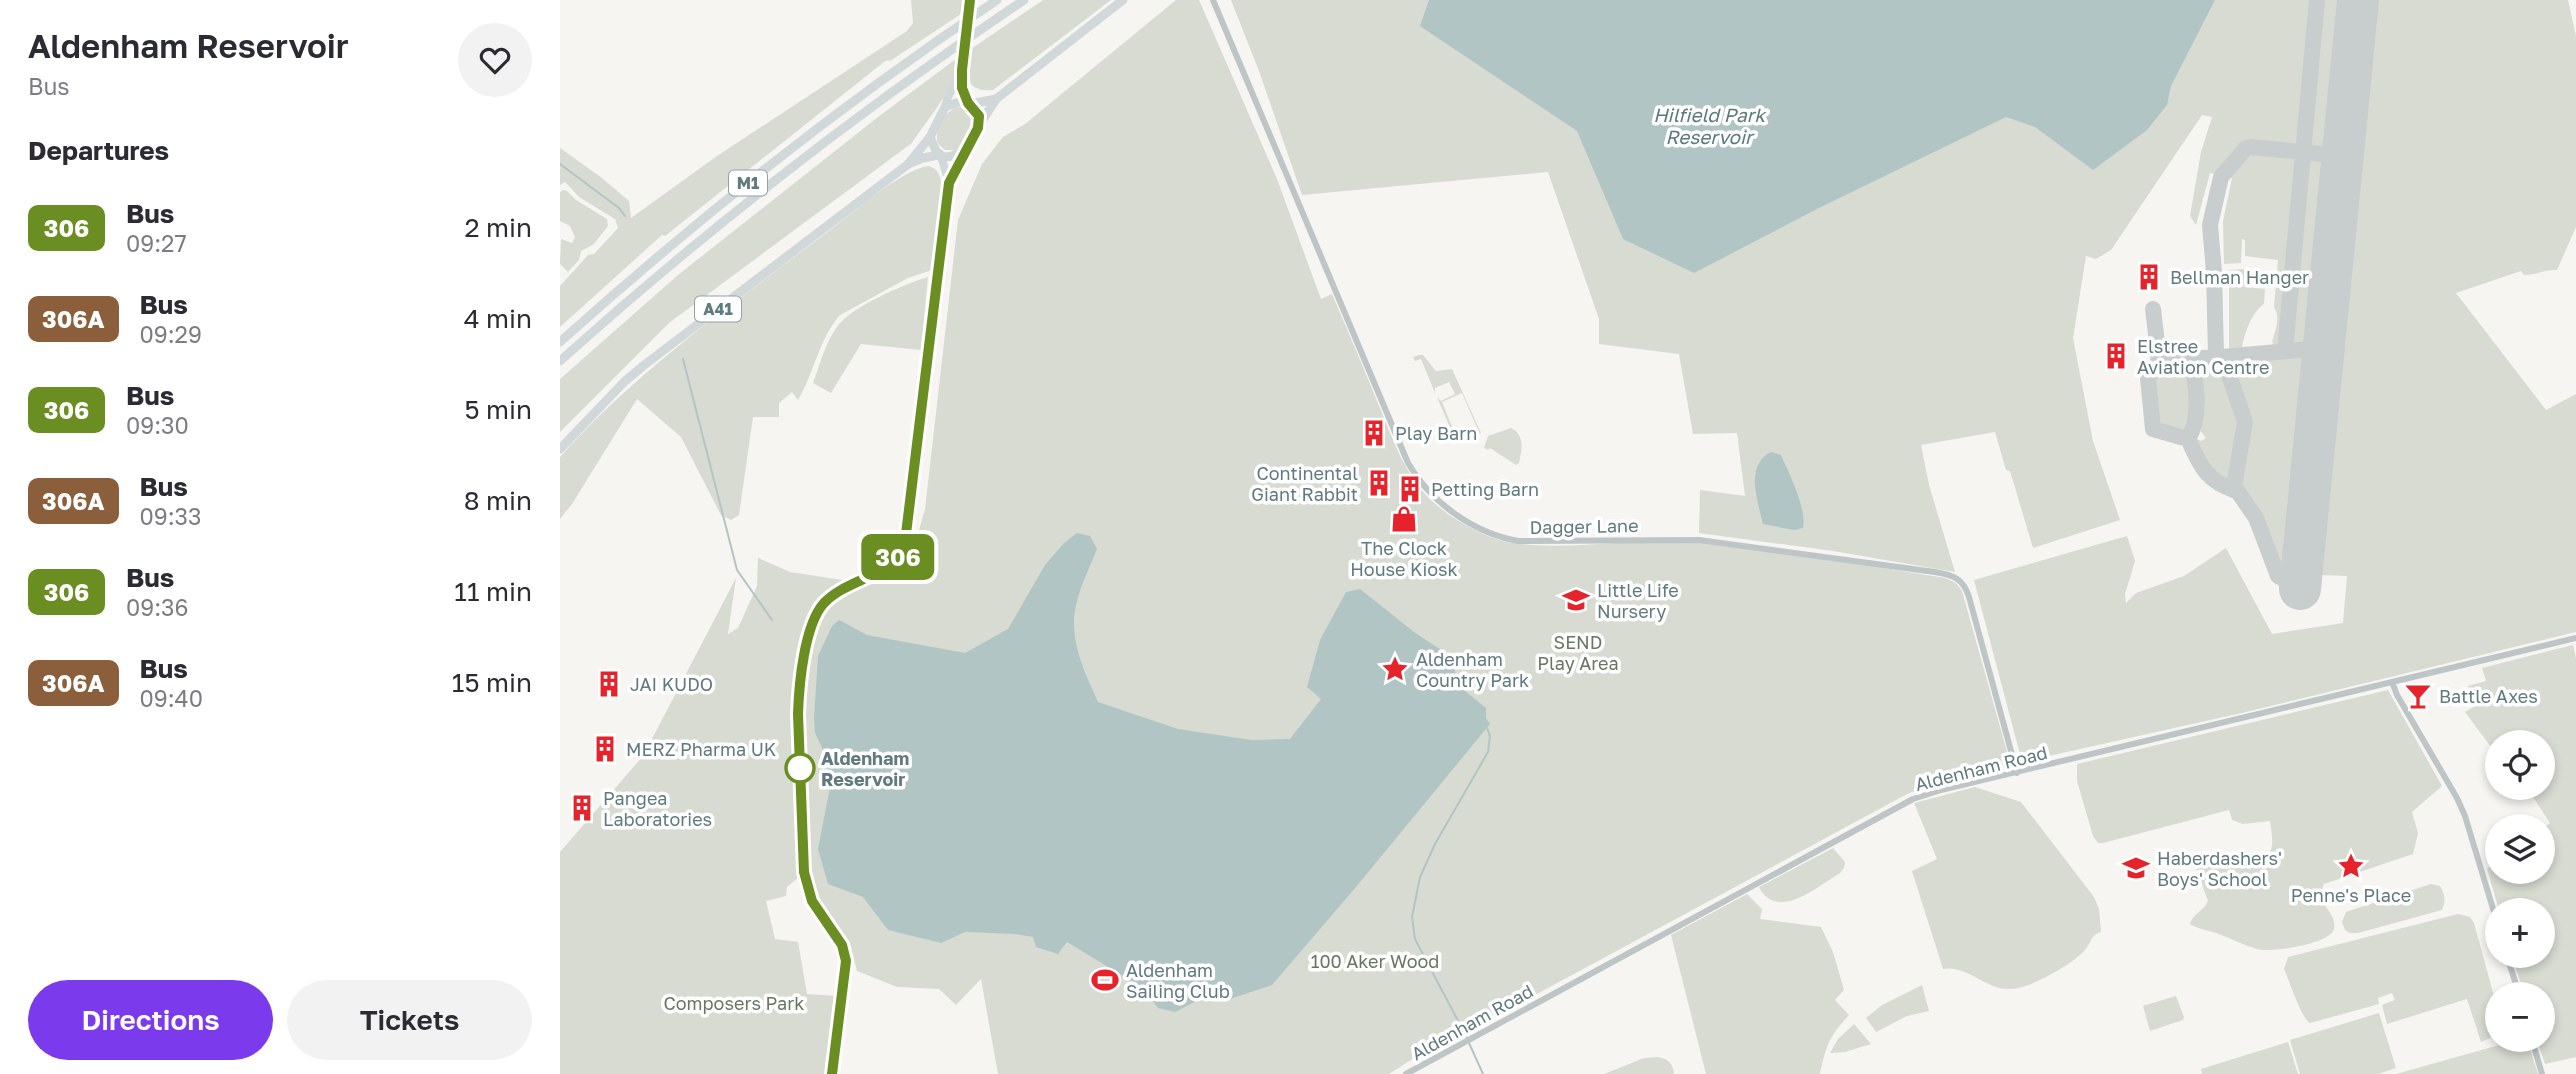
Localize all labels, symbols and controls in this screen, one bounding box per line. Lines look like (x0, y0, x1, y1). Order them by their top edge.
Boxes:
button: heart (458, 23, 532, 97)
text: Aldenham Reservoir (28, 26, 349, 65)
text: Bus (28, 72, 70, 100)
water label: Hilfield Park Reservoir (1653, 103, 1767, 148)
text: Departures (28, 135, 169, 166)
road number: M1 (729, 170, 767, 196)
text: Bus (126, 198, 174, 229)
text: 2 min (464, 212, 532, 243)
text: 306 (44, 213, 89, 242)
text: 09:27 (126, 229, 187, 257)
building icon: Bellman Hanger (2134, 262, 2164, 292)
place label: Bellman Hanger (2170, 266, 2309, 288)
text: Bus (140, 289, 188, 320)
road number: A41 (695, 296, 741, 322)
text: 4 min (464, 303, 532, 334)
text: 306A (42, 304, 105, 333)
text: 09:29 (140, 320, 202, 348)
place label: Elstree Aviation Centre (2137, 335, 2269, 378)
building icon: Elstree Aviation Centre (2101, 341, 2131, 371)
text: Bus (126, 380, 174, 411)
text: 5 min (464, 394, 532, 425)
text: 306 (44, 395, 89, 424)
text: 09:30 (126, 411, 189, 439)
building icon: Play Barn (1359, 418, 1389, 448)
place label: Play Barn (1395, 422, 1477, 444)
place label: Continental Giant Rabbit (1251, 462, 1358, 505)
building icon: Continental Giant Rabbit (1364, 468, 1394, 498)
text: Bus (140, 471, 188, 502)
building icon: Petting Barn (1395, 474, 1425, 504)
place label: Petting Barn (1431, 478, 1539, 500)
text: 8 min (464, 485, 532, 516)
text: 306A (42, 486, 105, 515)
text: 09:33 (140, 502, 202, 530)
shop icon: The Clock House Kiosk (1389, 504, 1419, 534)
street label: Dagger Lane (1529, 514, 1639, 538)
line badge: 306 (858, 534, 938, 580)
place label: The Clock House Kiosk (1350, 537, 1458, 580)
text: 306 (875, 542, 921, 571)
text: Bus (126, 562, 174, 593)
text: 11 min (454, 576, 532, 607)
text: 306 (44, 577, 89, 606)
place label: Little Life Nursery (1597, 579, 1679, 622)
school or university icon: Little Life Nursery (1561, 585, 1591, 615)
text: 09:36 (126, 593, 188, 621)
park label: SEND Play Area (1537, 631, 1619, 674)
place label: Aldenham Country Park (1416, 648, 1529, 691)
text: Bus (140, 653, 188, 684)
place icon: Aldenham Country Park (1380, 654, 1410, 684)
text: 15 min (452, 667, 532, 698)
text: 306A (42, 668, 105, 697)
building icon: JAI KUDO (594, 669, 624, 699)
place label: JAI KUDO (630, 673, 713, 695)
bar icon: Battle Axes (2403, 681, 2433, 711)
text: 09:40 (140, 684, 203, 712)
place label: Battle Axes (2439, 685, 2538, 707)
map controls (2485, 730, 2555, 1052)
button: locate (2485, 730, 2555, 800)
building icon: MERZ Pharma UK (590, 734, 620, 764)
place label: MERZ Pharma UK (626, 738, 776, 760)
street label: Aldenham Road (1913, 741, 2049, 795)
place label: Aldenham Reservoir (821, 747, 909, 790)
marker: Aldenham Reservoir (785, 753, 815, 783)
place label: Pangea Laboratories (603, 787, 712, 830)
building icon: Pangea Laboratories (567, 793, 597, 823)
button: layers (2485, 814, 2555, 884)
place label: Haberdashers' Boys' School (2157, 847, 2282, 890)
place icon: Penne's Place (2336, 851, 2366, 881)
school or university icon: Haberdashers' Boys' School (2121, 853, 2151, 883)
place label: Penne's Place (2291, 884, 2411, 906)
button: + (2485, 898, 2555, 968)
park label: 100 Aker Wood (1311, 950, 1439, 972)
place label: Aldenham Sailing Club (1126, 959, 1230, 1002)
sports icon: Aldenham Sailing Club (1090, 965, 1120, 995)
street label: Aldenham Road (1407, 979, 1537, 1065)
button: Directions (28, 980, 273, 1060)
button: Tickets (287, 980, 532, 1060)
button: − (2485, 982, 2555, 1052)
park label: Composers Park (664, 992, 804, 1014)

